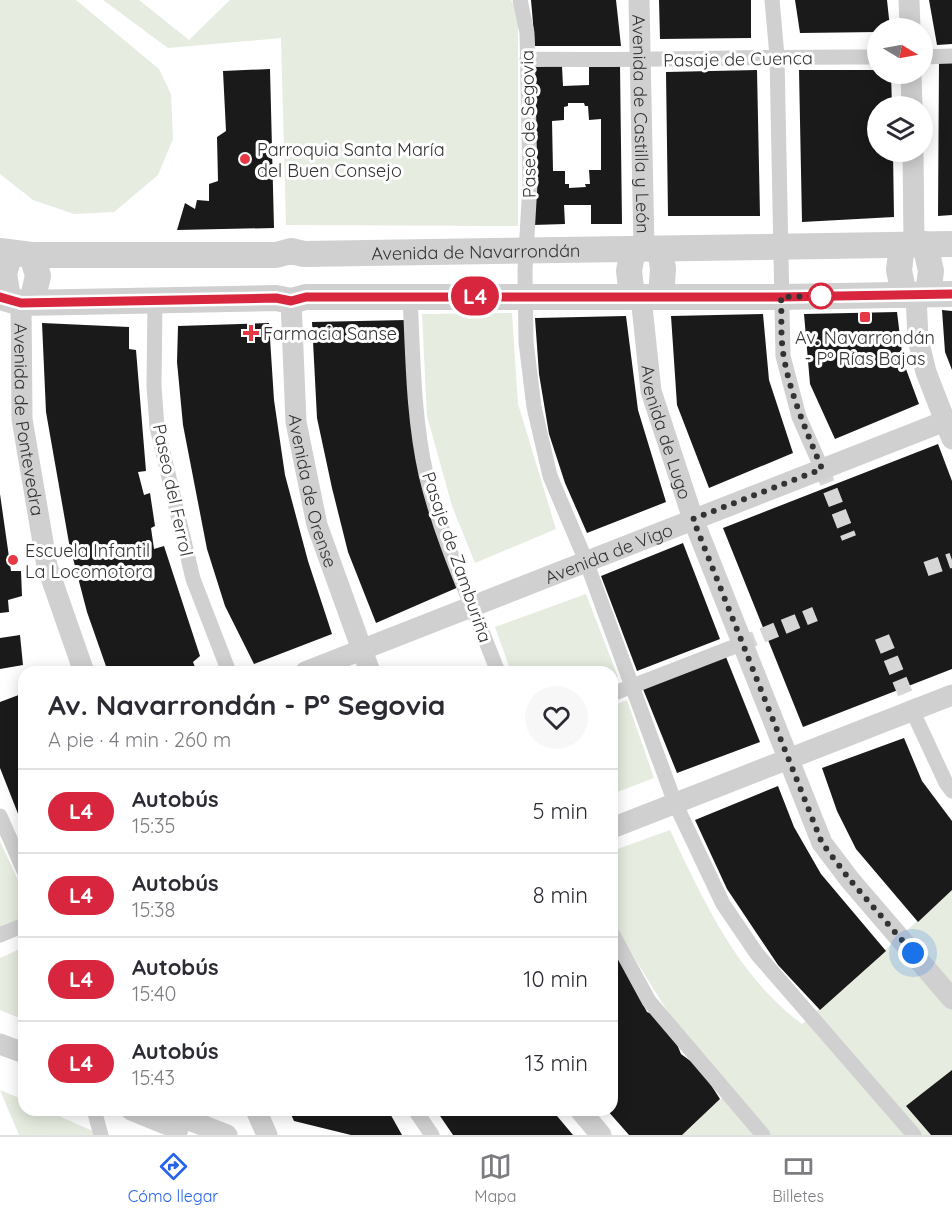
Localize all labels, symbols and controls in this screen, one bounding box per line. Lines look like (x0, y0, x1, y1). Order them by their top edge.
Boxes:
street label: Avenida de Castilla y León (628, 14, 655, 234)
north arrow (867, 18, 933, 84)
map controls (867, 18, 933, 162)
street label: Pasaje de Cuenca (663, 46, 813, 72)
street label: Paseo de Segovia (515, 50, 541, 198)
button: layers (867, 96, 933, 162)
place label: Parroquia Santa María del Buen Consejo (257, 138, 445, 182)
marker: Parroquia Santa María del Buen Consejo (238, 152, 252, 166)
street label: Avenida de Navarrondán (371, 238, 581, 264)
line badge: L4 (448, 276, 502, 316)
text: L4 (463, 283, 487, 309)
unlabelled marker (808, 283, 834, 309)
marker: Av. Navarrondán - Pº Rías Bajas (858, 310, 872, 324)
place label: Farmacia Sanse (263, 322, 397, 345)
street label: Avenida de Pontevedra (10, 323, 50, 518)
marker: Farmacia Sanse (244, 326, 258, 340)
place label: Av. Navarrondán - Pº Rías Bajas (795, 326, 935, 370)
street label: Avenida de Lugo (637, 364, 697, 502)
street label: Avenida de Orense (284, 414, 343, 571)
street label: Paseo del Ferrol (148, 422, 198, 558)
street label: Pasaje de Zamburiña (417, 469, 497, 645)
street label: Avenida de Vigo (541, 518, 676, 588)
place label: Escuela Infantil La Locomotora (25, 539, 153, 583)
marker: Escuela Infantil La Locomotora (6, 553, 20, 567)
button: heart (525, 686, 588, 749)
text: Av. Navarrondán - Pº Segovia (48, 687, 445, 722)
text: A pie · 4 min · 260 m (48, 727, 231, 752)
text: Autobús (132, 785, 219, 813)
text: 5 min (533, 797, 588, 825)
text: L4 (69, 798, 93, 824)
text: 15:35 (132, 813, 175, 838)
text: Autobús (132, 869, 219, 897)
text: 8 min (533, 881, 588, 909)
text: L4 (69, 882, 93, 908)
text: 15:38 (132, 897, 175, 922)
your location (898, 938, 928, 968)
text: Autobús (132, 953, 219, 981)
text: 10 min (523, 965, 588, 993)
text: L4 (69, 966, 93, 992)
text: 15:40 (132, 981, 176, 1006)
text: Autobús (132, 1037, 219, 1065)
text: 13 min (525, 1049, 588, 1077)
text: L4 (69, 1050, 93, 1076)
text: 15:43 (132, 1065, 175, 1090)
tab: Cómo llegar (128, 1150, 218, 1206)
tab: Mapa (474, 1150, 516, 1206)
tab: Billetes (772, 1150, 824, 1206)

